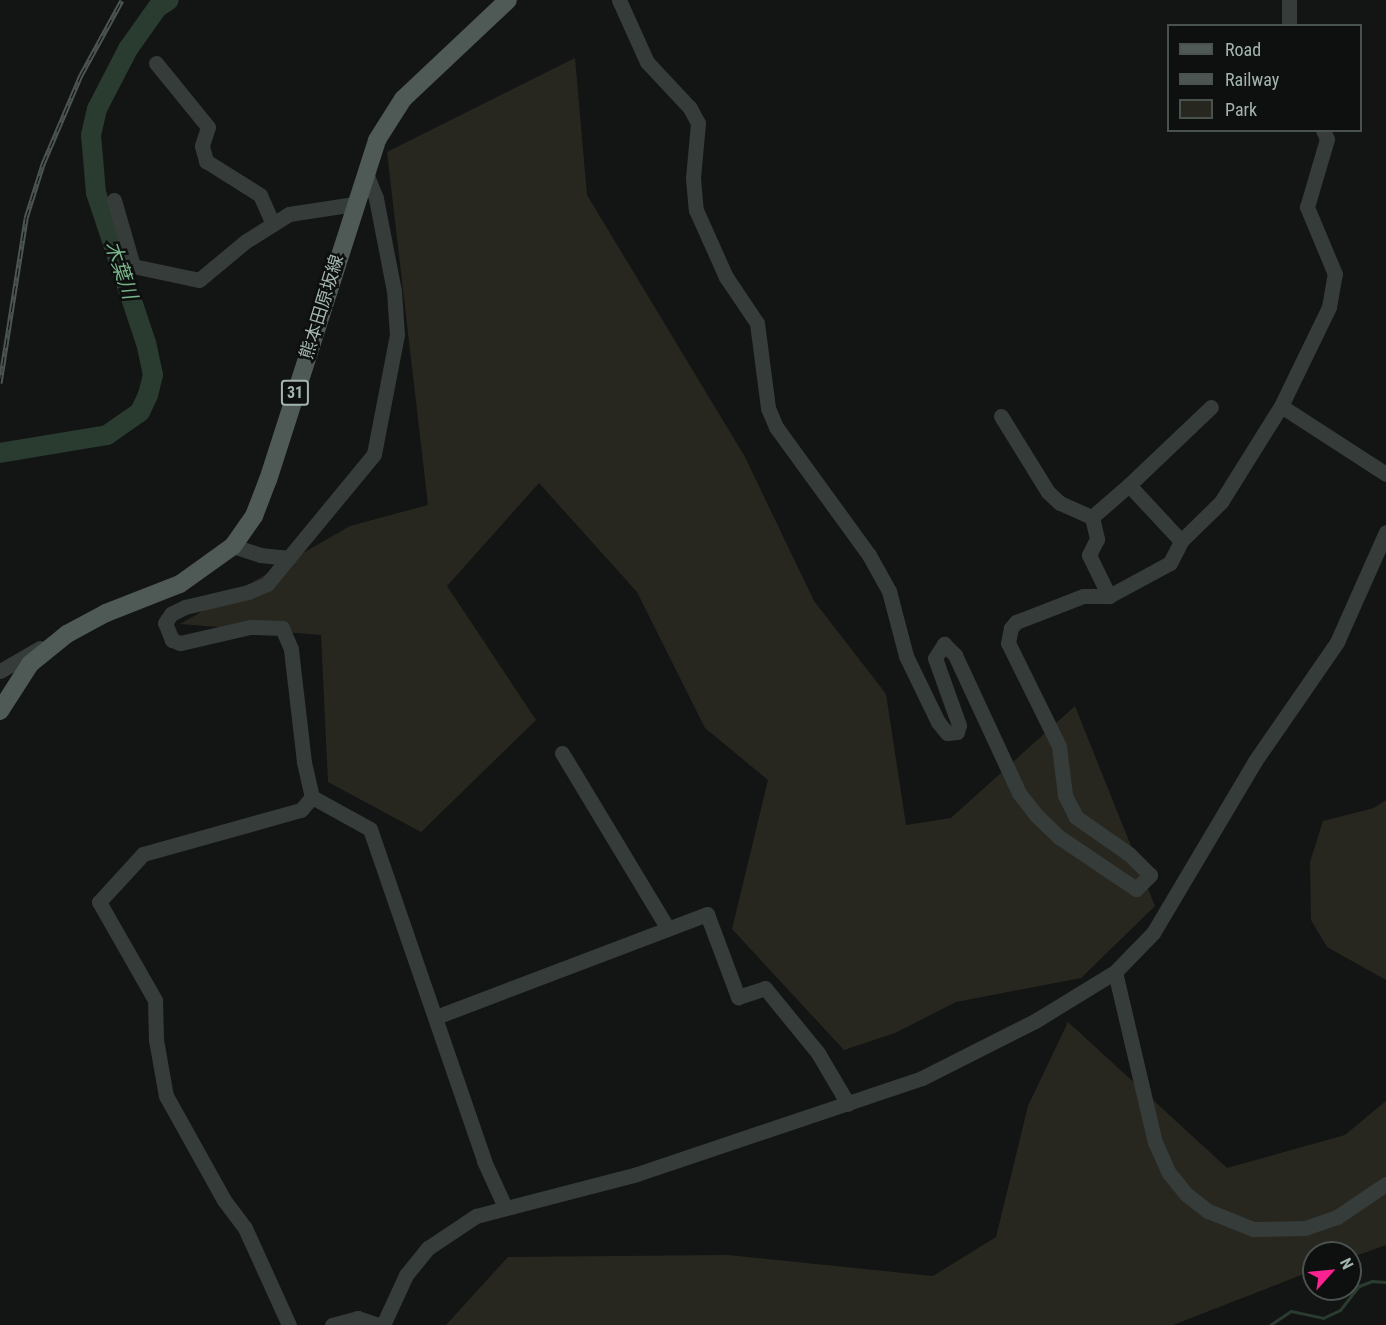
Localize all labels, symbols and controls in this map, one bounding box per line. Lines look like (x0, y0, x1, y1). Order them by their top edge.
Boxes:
legend (1167, 24, 1362, 132)
text: Road (1225, 39, 1261, 60)
text: Railway (1225, 69, 1279, 90)
text: Park (1225, 99, 1257, 120)
water label: 木葉川 (100, 238, 142, 302)
street label: 熊本田原坂線 (296, 252, 348, 362)
road number: 31 (280, 380, 310, 406)
north arrow (1302, 1241, 1362, 1301)
text: N (1336, 1255, 1357, 1272)

